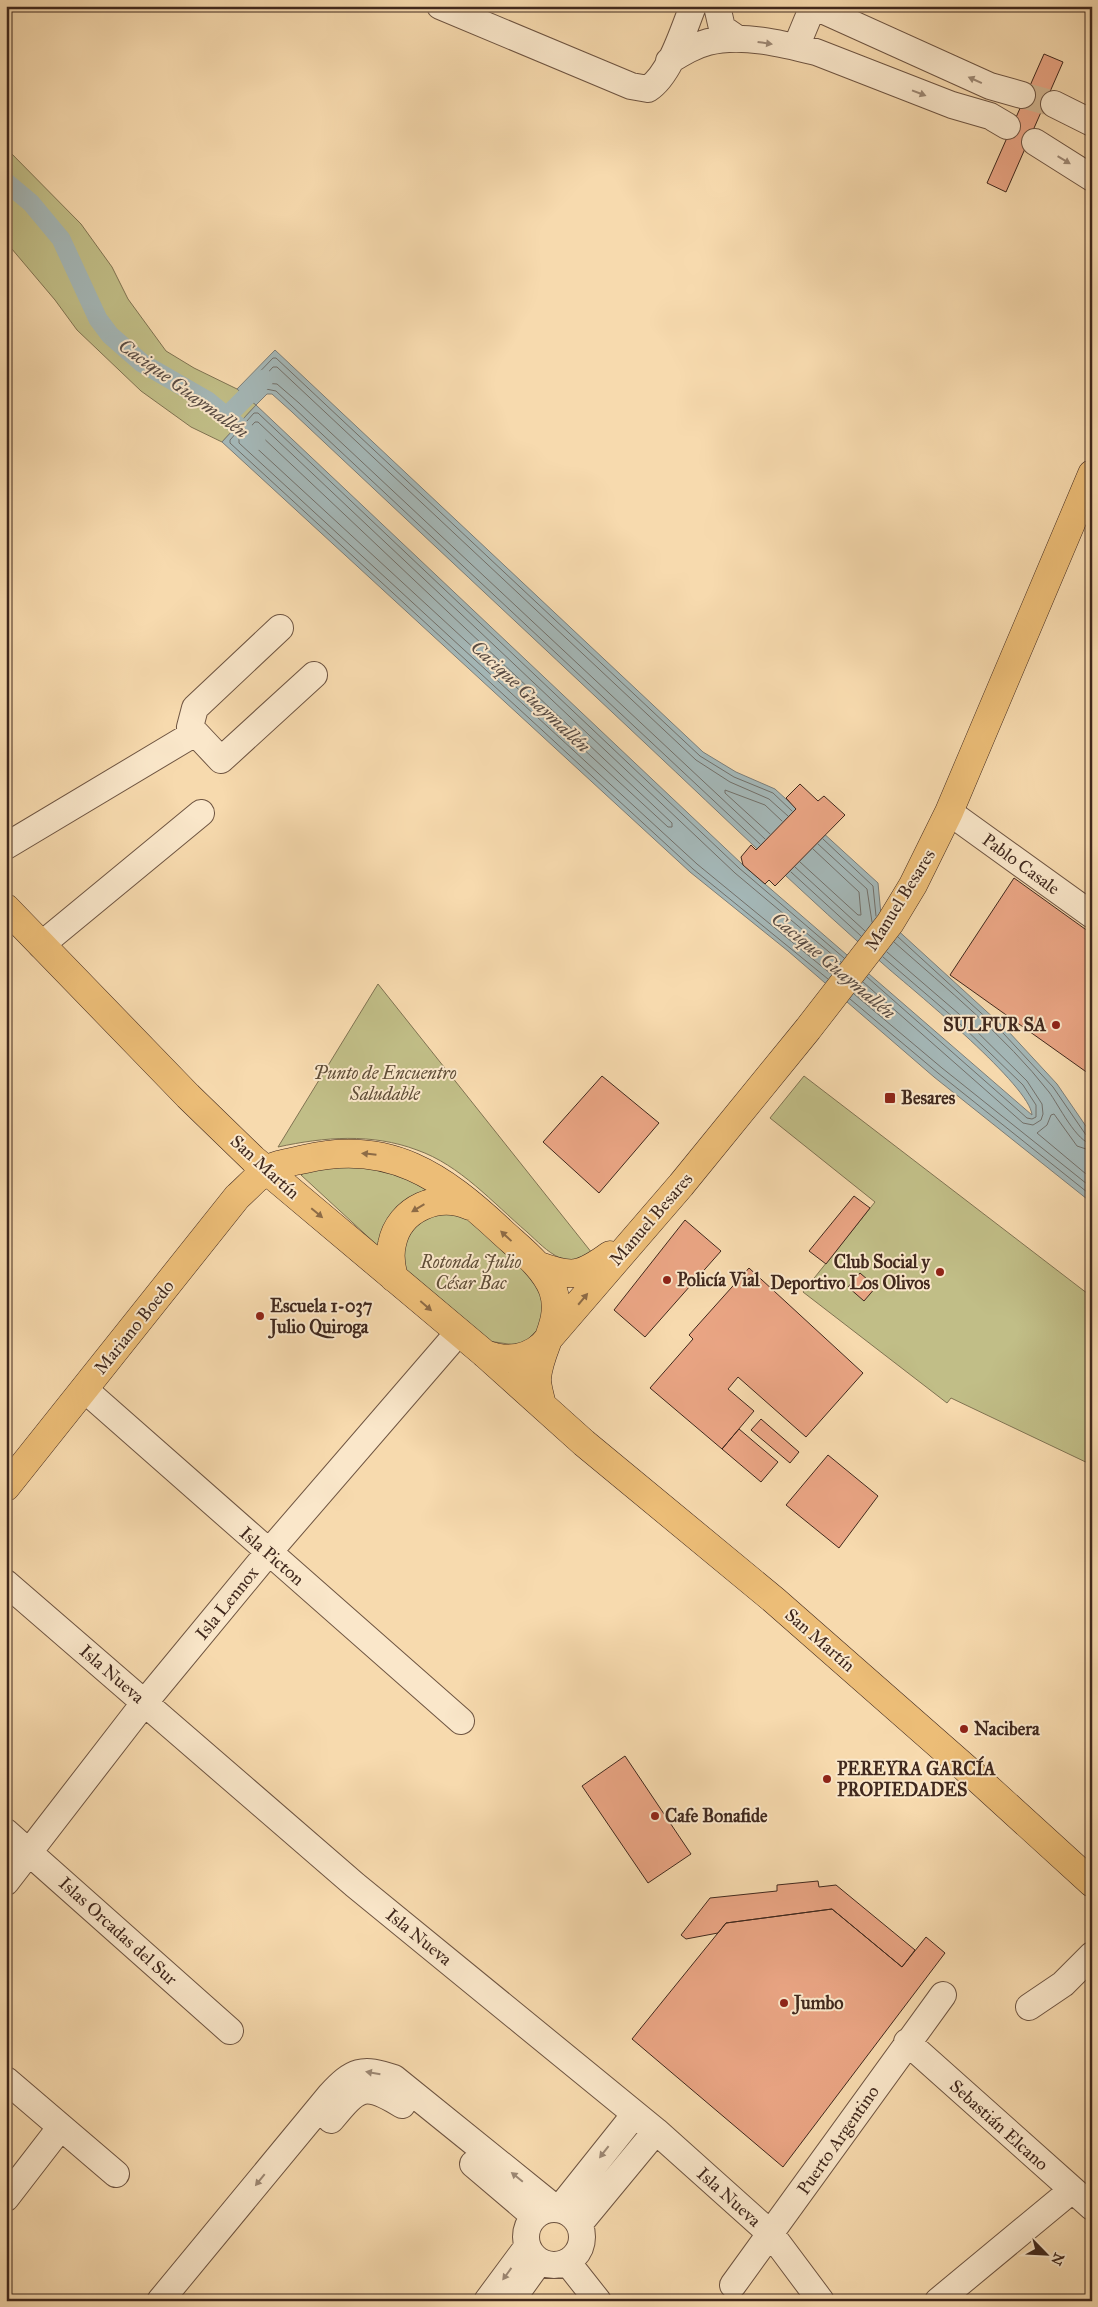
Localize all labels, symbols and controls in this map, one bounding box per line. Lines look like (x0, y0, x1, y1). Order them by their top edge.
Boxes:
one-way arrow (758, 39, 774, 47)
one-way arrow (968, 76, 982, 84)
one-way arrow (912, 89, 927, 97)
one-way arrow (1057, 155, 1070, 164)
water label: Cacique Guaymallén (114, 334, 253, 443)
water label: Cacique Guaymallén (466, 635, 595, 758)
street label: Pablo Casale (978, 829, 1064, 899)
street label: Manuel Besares (860, 845, 940, 955)
water label: Cacique Guaymallén (767, 907, 900, 1024)
place label: SULFUR SA (943, 1014, 1047, 1036)
marker: SULFUR SA (1050, 1019, 1062, 1031)
park label: Punto de Encuentro Saludable (313, 1062, 457, 1105)
place label: Besares (901, 1087, 956, 1109)
marker: Besares (883, 1091, 897, 1105)
street label: San Martín (226, 1130, 304, 1204)
one-way arrow (361, 1150, 377, 1158)
street label: Manuel Besares (605, 1168, 697, 1270)
one-way arrow (412, 1204, 425, 1213)
one-way arrow (311, 1207, 323, 1218)
one-way arrow (500, 1230, 512, 1242)
park label: Rotonda Julio César Bac (420, 1251, 522, 1294)
place label: Club Social y Deportivo Los Olivos (770, 1251, 932, 1295)
marker: Club Social y Deportivo Los Olivos (934, 1266, 946, 1278)
place label: Policía Vial (677, 1269, 761, 1291)
marker: Policía Vial (661, 1274, 673, 1286)
street label: Mariano Boedo (89, 1275, 179, 1379)
one-way arrow (578, 1292, 589, 1305)
place label: Escuela 1-037 Julio Quiroga (268, 1295, 373, 1339)
one-way arrow (419, 1300, 432, 1311)
marker: Escuela 1-037 Julio Quiroga (254, 1310, 266, 1322)
street label: Isla Picton (235, 1522, 309, 1590)
street label: Isla Lennox (191, 1562, 263, 1644)
street label: San Martín (781, 1604, 860, 1677)
street label: Isla Nueva (75, 1640, 149, 1708)
place label: Nacibera (974, 1718, 1040, 1740)
marker: Nacibera (958, 1723, 970, 1735)
place label: PEREYRA GARCÍA PROPIEDADES (837, 1755, 996, 1801)
marker: PEREYRA GARCÍA PROPIEDADES (821, 1773, 833, 1785)
place label: Cafe Bonafide (665, 1805, 768, 1827)
marker: Cafe Bonafide (649, 1810, 661, 1822)
street label: Islas Orcadas del Sur (54, 1872, 182, 1990)
street label: Isla Nueva (382, 1904, 457, 1971)
place label: Jumbo (792, 1992, 843, 2015)
marker: Jumbo (778, 1997, 790, 2009)
one-way arrow (365, 2068, 381, 2076)
street label: Sebastián Elcano (945, 2075, 1053, 2175)
street label: Puerto Argentino (792, 2081, 885, 2199)
one-way arrow (599, 2145, 610, 2158)
street label: Isla Nueva (692, 2163, 766, 2232)
one-way arrow (511, 2172, 524, 2183)
one-way arrow (255, 2174, 266, 2186)
north arrow (1020, 2230, 1070, 2280)
text: N (1047, 2250, 1068, 2268)
one-way arrow (502, 2267, 512, 2281)

